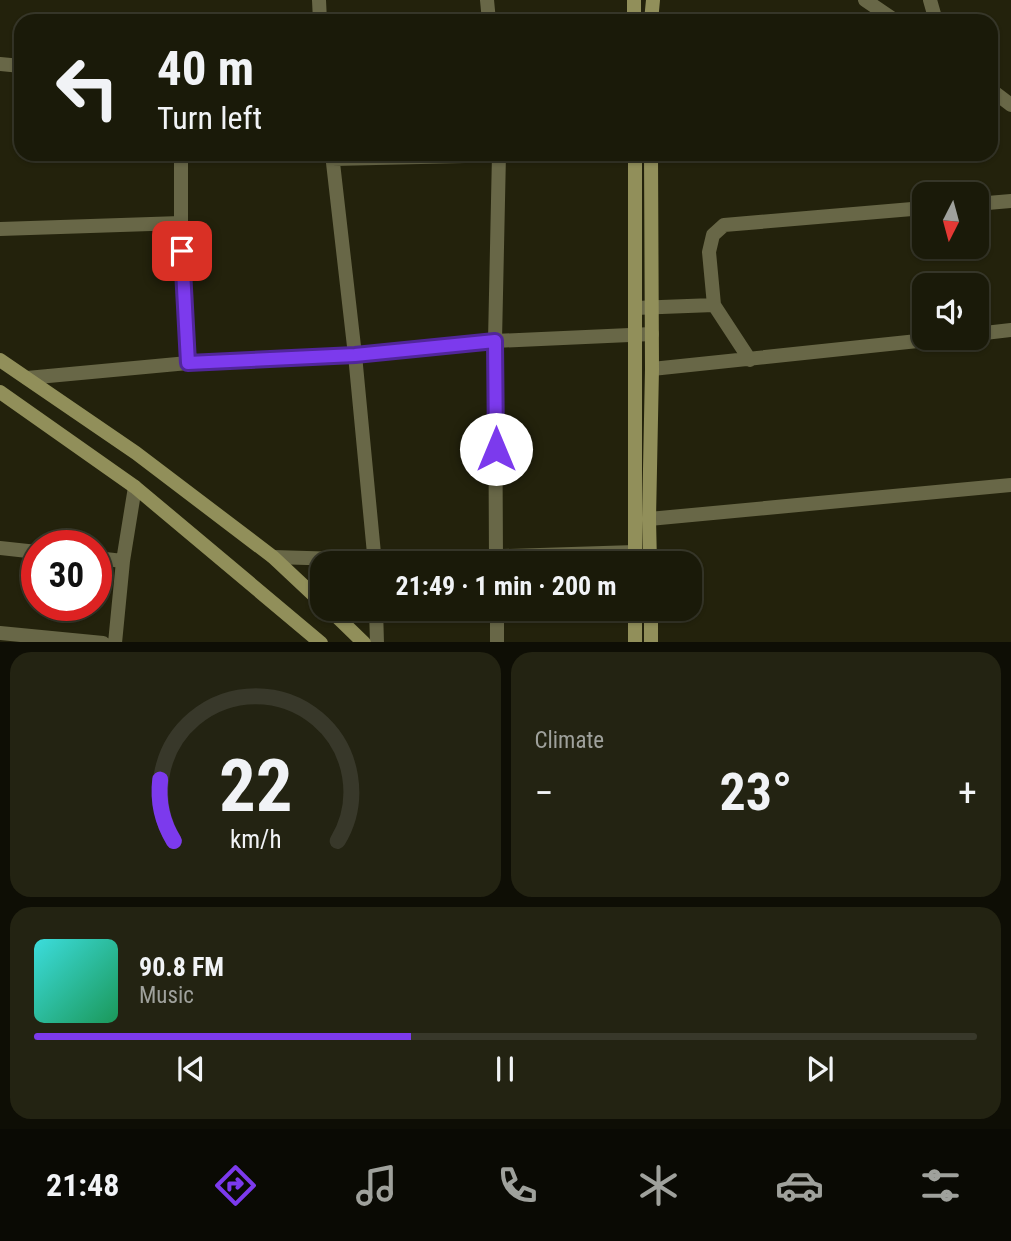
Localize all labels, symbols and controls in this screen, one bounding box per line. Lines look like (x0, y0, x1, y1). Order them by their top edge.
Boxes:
text: 40 m (157, 40, 254, 97)
icon: left (42, 42, 133, 133)
text: Turn left (157, 99, 262, 137)
north arrow (912, 182, 989, 259)
map controls (912, 182, 989, 350)
pin (152, 221, 212, 281)
icon: arrive (163, 232, 201, 270)
button: sound (912, 273, 989, 350)
position arrow (459, 412, 533, 486)
speed limit sign: 30 (21, 530, 112, 621)
text: 21:49 · 1 min · 200 m (396, 571, 616, 601)
text: Climate (535, 727, 604, 754)
text: 22 (218, 743, 292, 829)
text: 23° (719, 762, 792, 823)
text: − (535, 771, 554, 815)
text: + (958, 771, 977, 815)
text: km/h (230, 824, 281, 853)
text: 90.8 FM (139, 952, 224, 982)
text: Music (139, 982, 194, 1009)
icon: previous (172, 1050, 210, 1088)
icon: pause (486, 1050, 524, 1088)
icon: next (801, 1050, 839, 1088)
icon: directions (211, 1161, 260, 1210)
icon: music (352, 1161, 401, 1210)
icon: phone (493, 1161, 542, 1210)
icon: climate (634, 1161, 683, 1210)
icon: car (775, 1161, 824, 1210)
icon: filters (916, 1161, 965, 1210)
text: 21:48 (46, 1166, 119, 1204)

